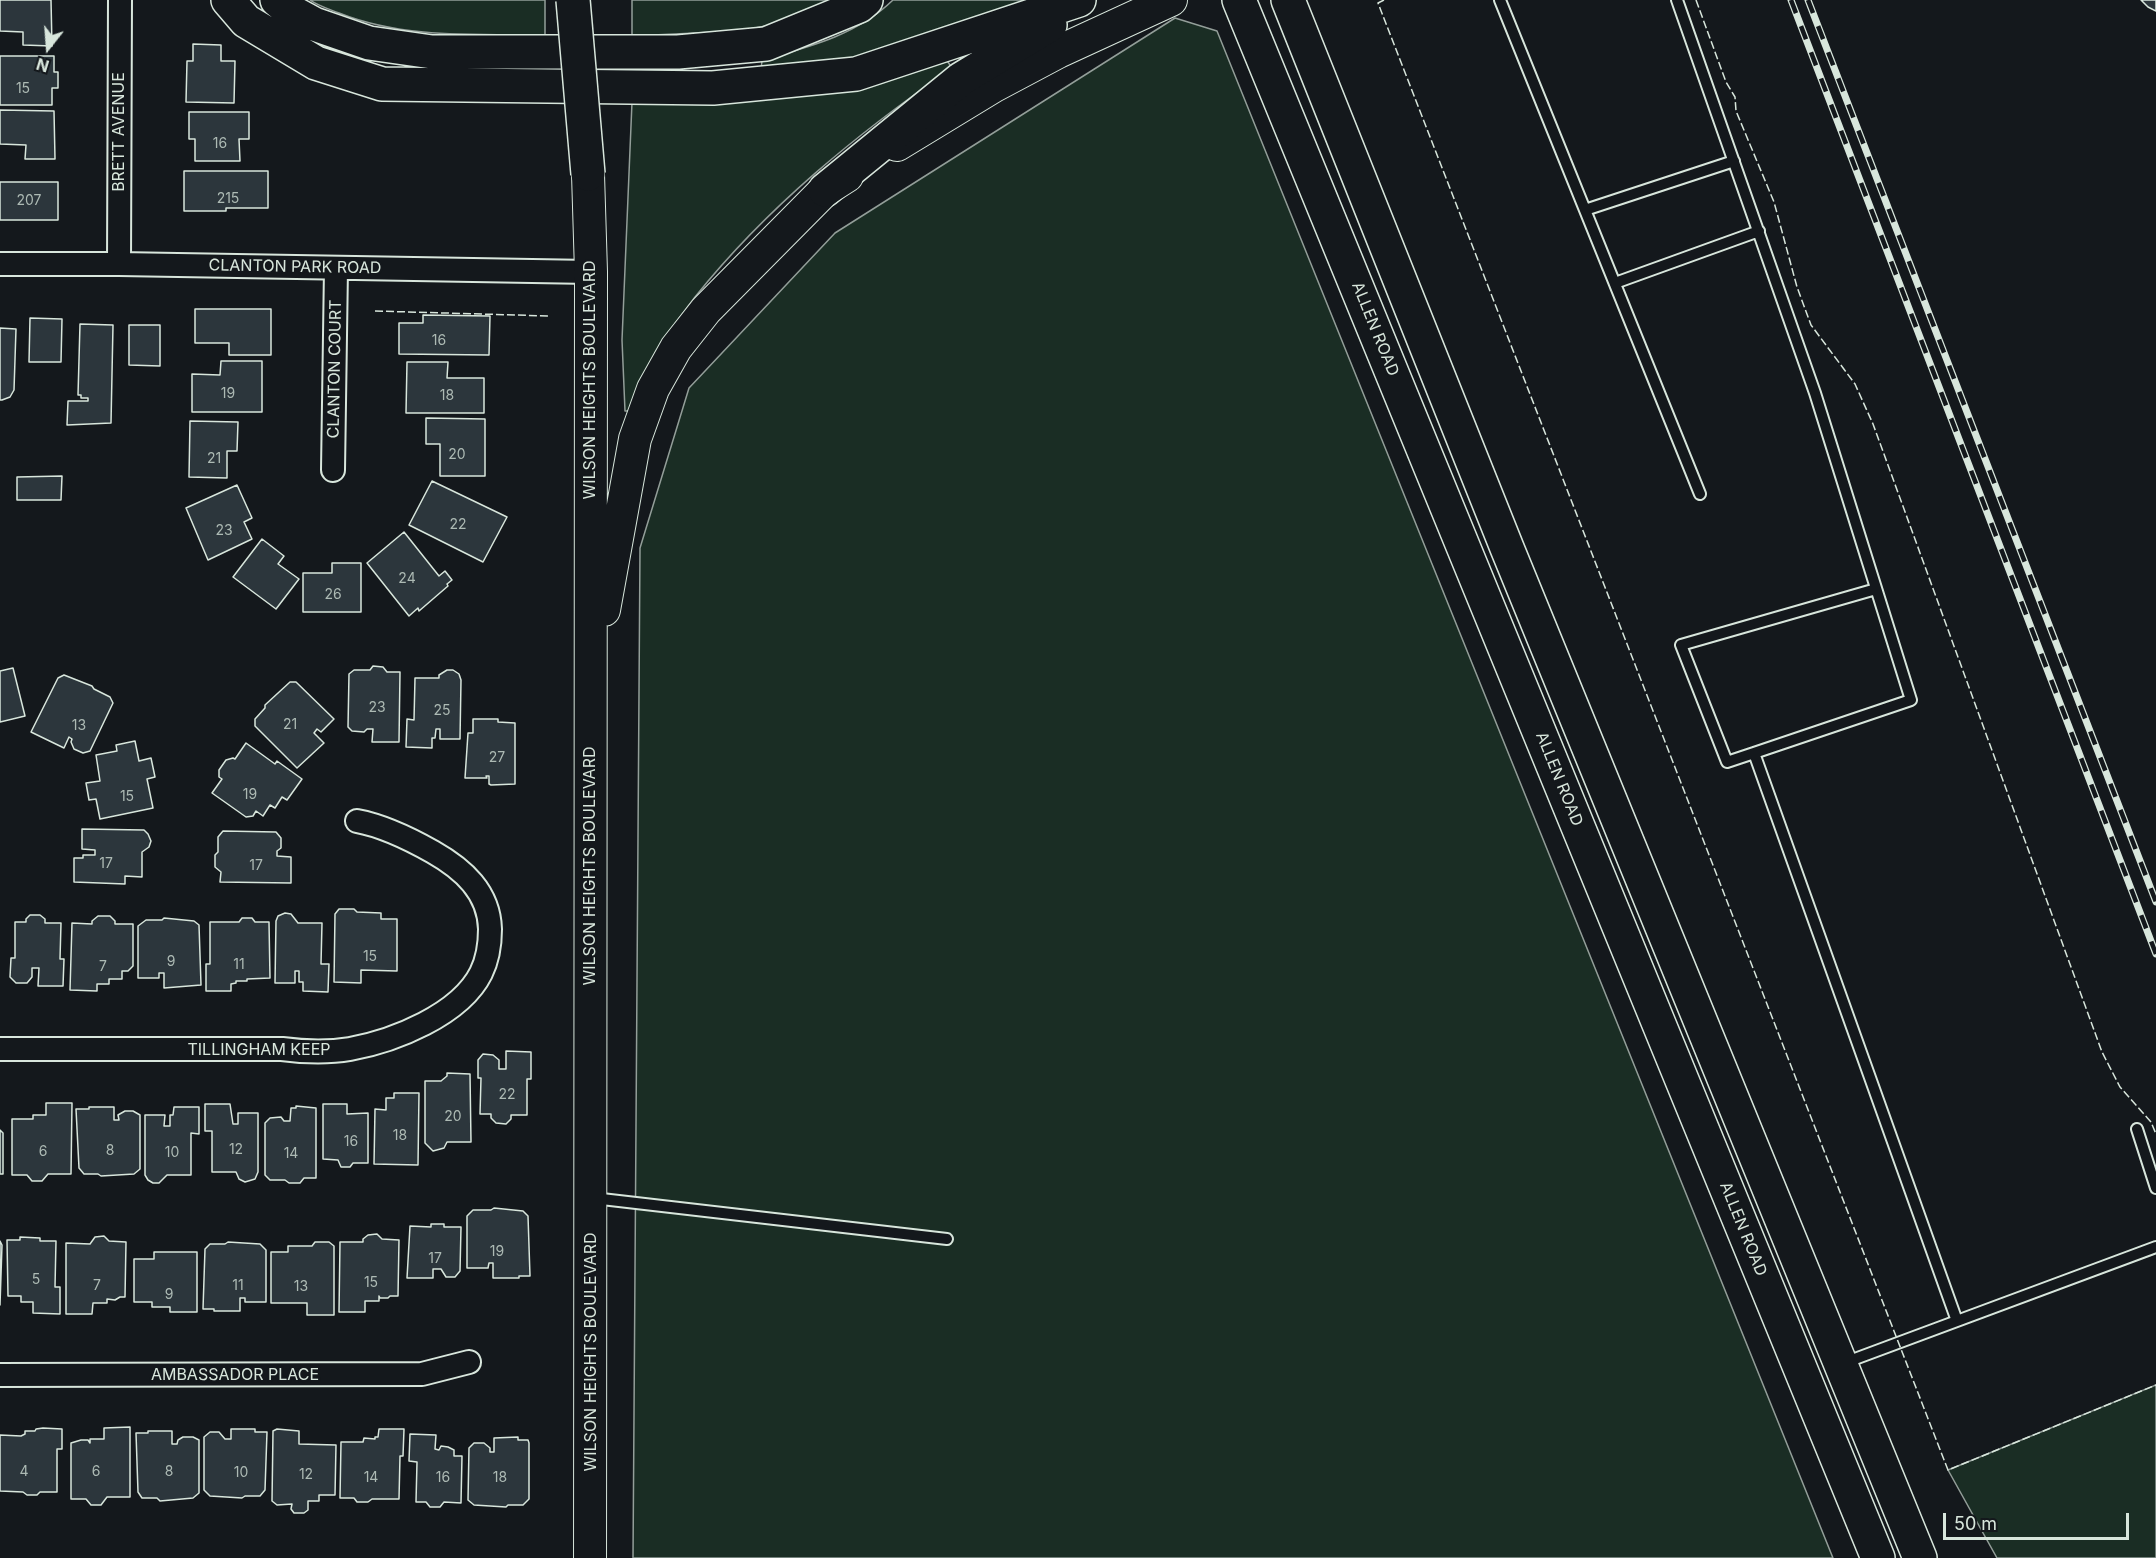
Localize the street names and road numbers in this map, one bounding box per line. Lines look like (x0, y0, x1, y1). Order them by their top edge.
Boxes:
street label: BRETT AVENUE (109, 72, 129, 192)
street label: CLANTON PARK ROAD (209, 256, 381, 278)
street label: WILSON HEIGHTS BOULEVARD (580, 261, 600, 499)
street label: ALLEN ROAD (1347, 279, 1403, 379)
street label: CLANTON COURT (324, 299, 346, 439)
street label: ALLEN ROAD (1531, 729, 1587, 829)
street label: WILSON HEIGHTS BOULEVARD (580, 747, 600, 985)
street label: TILLINGHAM KEEP (187, 1040, 331, 1060)
street label: ALLEN ROAD (1715, 1179, 1771, 1279)
street label: WILSON HEIGHTS BOULEVARD (581, 1233, 601, 1471)
street label: AMBASSADOR PLACE (151, 1365, 319, 1385)

